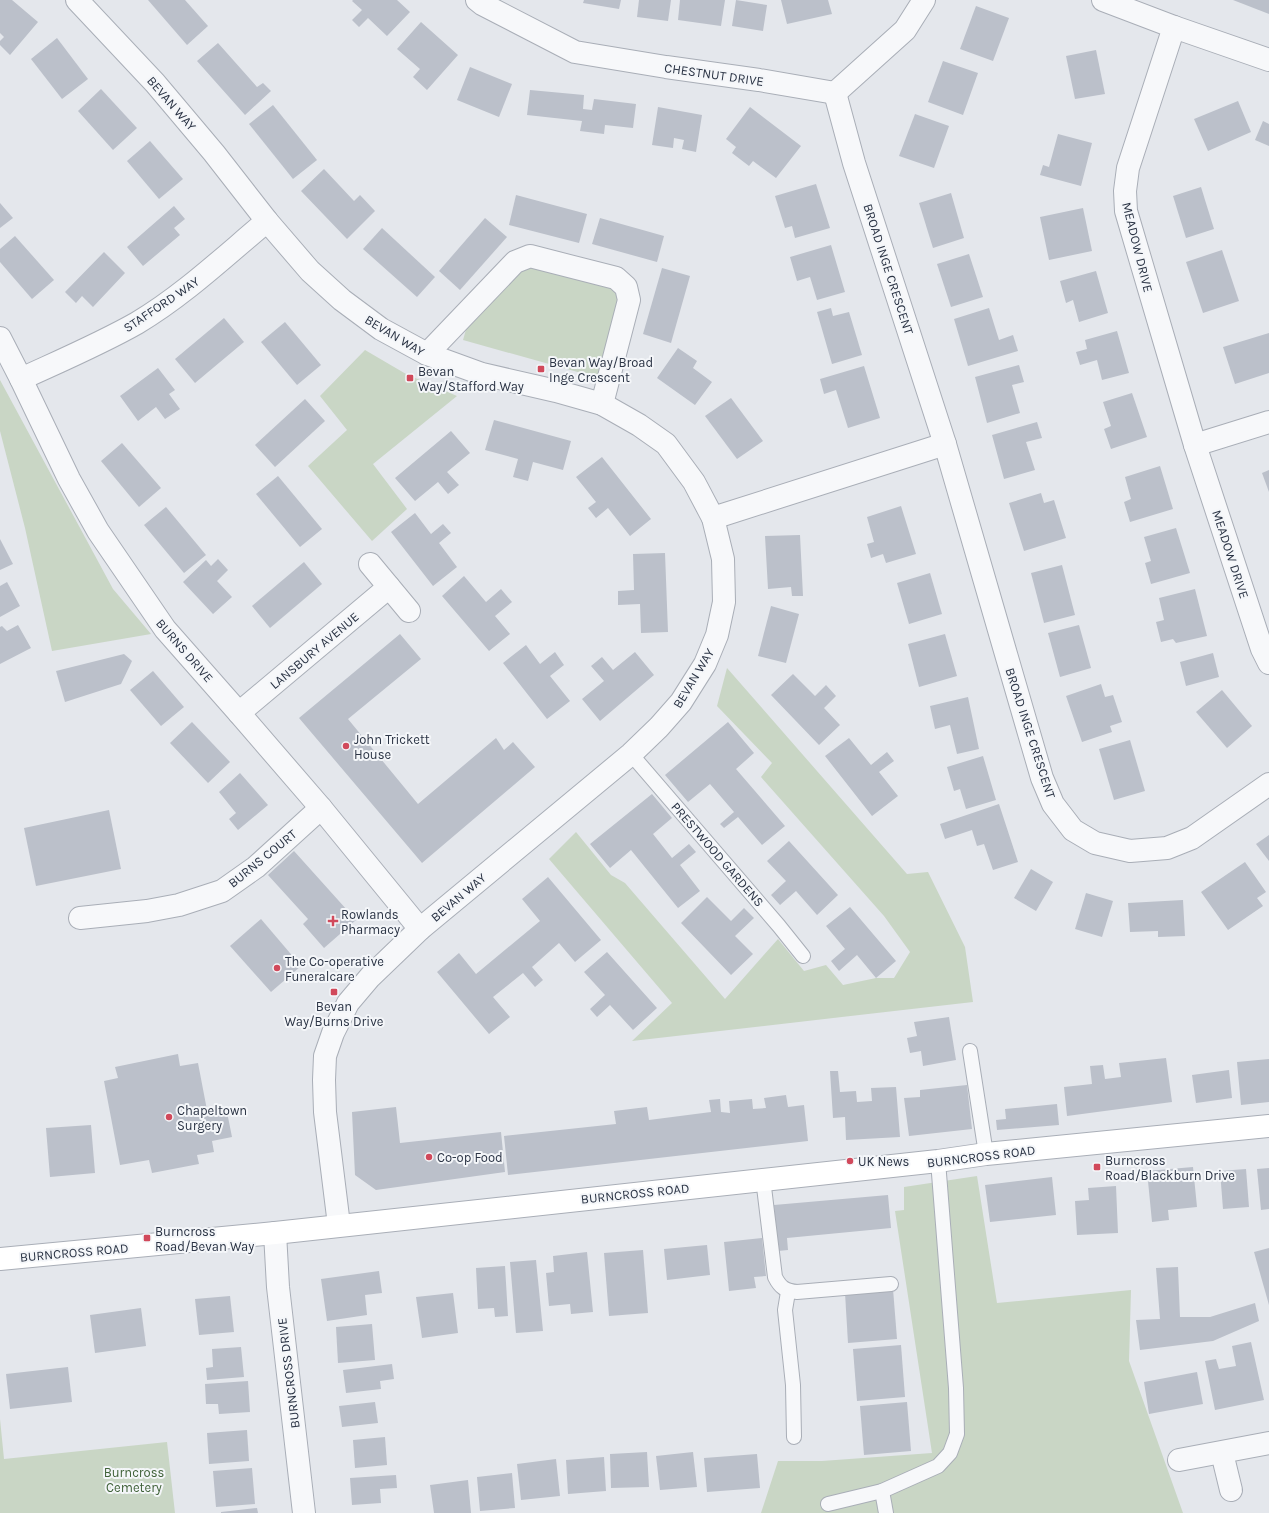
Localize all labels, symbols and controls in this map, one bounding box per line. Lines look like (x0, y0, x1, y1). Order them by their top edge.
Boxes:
street label: CHESTNUT DRIVE (663, 60, 765, 89)
street label: BEVAN WAY (144, 73, 199, 134)
street label: MEADOW DRIVE (1119, 201, 1156, 294)
street label: BROAD INGE CRESCENT (860, 202, 917, 337)
street label: STAFFORD WAY (120, 273, 202, 335)
street label: BEVAN WAY (362, 312, 427, 359)
place label: Bevan Way/Broad Inge Crescent (549, 355, 653, 385)
place label: Bevan Way/Stafford Way (418, 364, 524, 394)
marker: Bevan Way/Broad Inge Crescent (536, 364, 546, 374)
marker: Bevan Way/Stafford Way (405, 373, 415, 383)
street label: MEADOW DRIVE (1209, 508, 1252, 600)
street label: LANSBURY AVENUE (267, 609, 362, 692)
street label: BURNS DRIVE (153, 616, 216, 685)
street label: BEVAN WAY (670, 646, 717, 711)
street label: BROAD INGE CRESCENT (1002, 666, 1059, 801)
place label: John Trickett House (354, 732, 430, 762)
marker: John Trickett House (341, 741, 351, 751)
street label: PRESTWOOD GARDENS (668, 799, 767, 910)
street label: BURNS COURT (225, 826, 300, 891)
street label: BEVAN WAY (428, 870, 489, 925)
place label: Rowlands Pharmacy (341, 907, 400, 937)
marker: Rowlands Pharmacy (328, 916, 338, 926)
place label: The Co-operative Funeralcare (285, 954, 384, 984)
marker: The Co-operative Funeralcare (272, 963, 282, 973)
marker: Bevan Way/Burns Drive (329, 987, 339, 997)
place label: Bevan Way/Burns Drive (285, 999, 384, 1029)
place label: Chapeltown Surgery (177, 1103, 247, 1133)
marker: Chapeltown Surgery (164, 1112, 174, 1122)
street label: BURNCROSS ROAD (926, 1142, 1036, 1171)
place label: Co-op Food (437, 1150, 503, 1165)
marker: Co-op Food (424, 1152, 434, 1162)
place label: Burncross Road/Blackburn Drive (1105, 1153, 1235, 1183)
place label: UK News (858, 1154, 909, 1169)
marker: UK News (845, 1156, 855, 1166)
marker: Burncross Road/Blackburn Drive (1092, 1162, 1102, 1172)
street label: BURNCROSS ROAD (580, 1180, 690, 1207)
place label: Burncross Road/Bevan Way (155, 1224, 254, 1254)
marker: Burncross Road/Bevan Way (142, 1233, 152, 1243)
street label: BURNCROSS ROAD (19, 1240, 129, 1265)
street label: BURNCROSS DRIVE (274, 1317, 303, 1429)
park label: Burncross Cemetery (104, 1465, 165, 1495)

